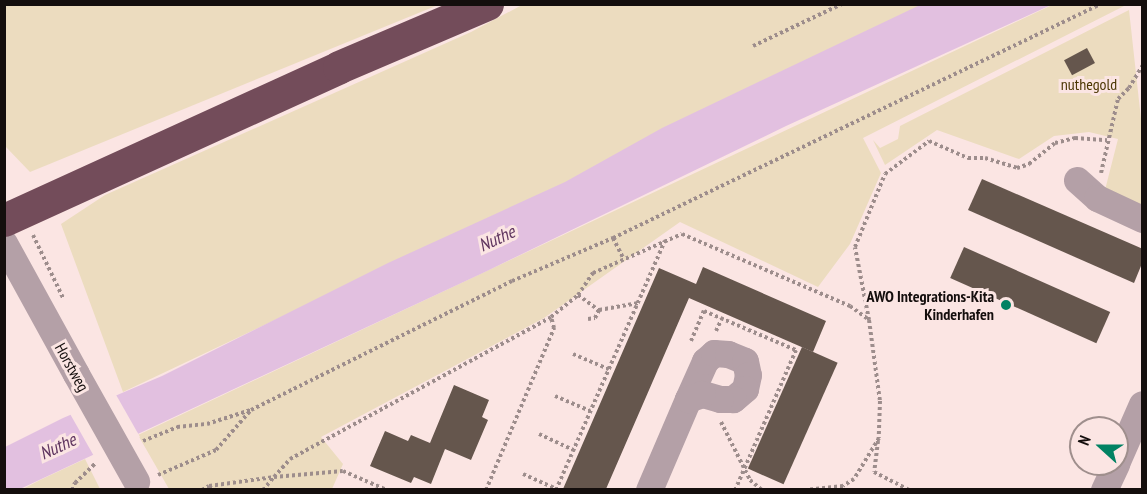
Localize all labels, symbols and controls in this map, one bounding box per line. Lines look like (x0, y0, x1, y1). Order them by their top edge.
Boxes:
park label: nuthegold (1061, 74, 1117, 94)
water label: Nuthe (475, 221, 519, 257)
place label: AWO Integrations-Kita Kinderhafen (866, 286, 994, 324)
marker: AWO Integrations-Kita Kinderhafen (999, 298, 1013, 312)
street label: Horstweg (51, 339, 93, 395)
north arrow (1069, 416, 1129, 476)
water label: Nuthe (36, 429, 80, 465)
text: N (1073, 433, 1095, 448)

